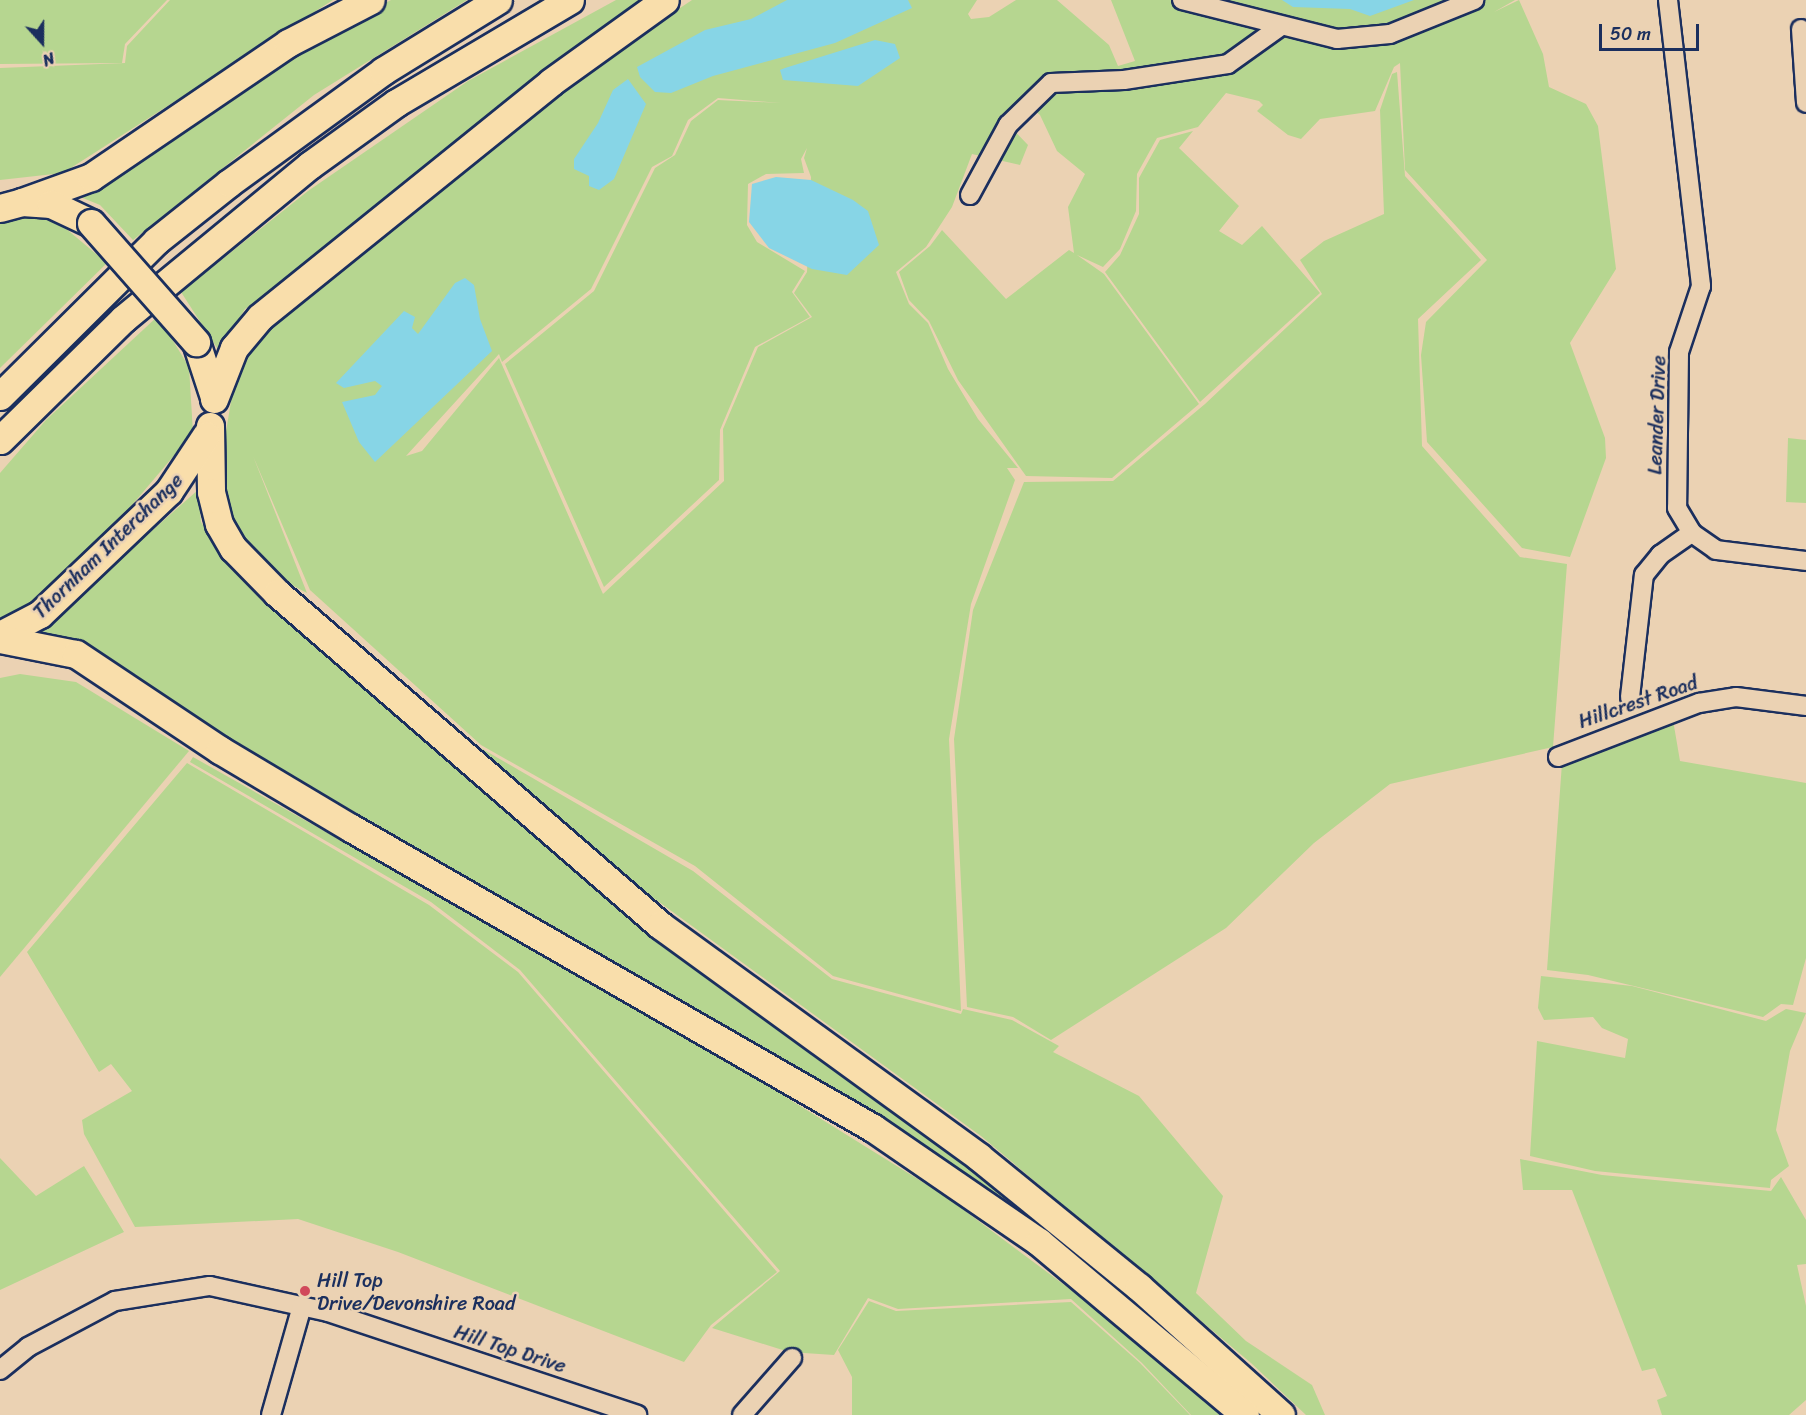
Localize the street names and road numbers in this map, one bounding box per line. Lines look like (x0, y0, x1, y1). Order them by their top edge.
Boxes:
street label: Leander Drive (1643, 355, 1671, 475)
street label: Thornham Interchange (28, 468, 188, 624)
street label: Hillcrest Road (1575, 670, 1701, 734)
street label: Hill Top Drive (451, 1320, 569, 1378)

